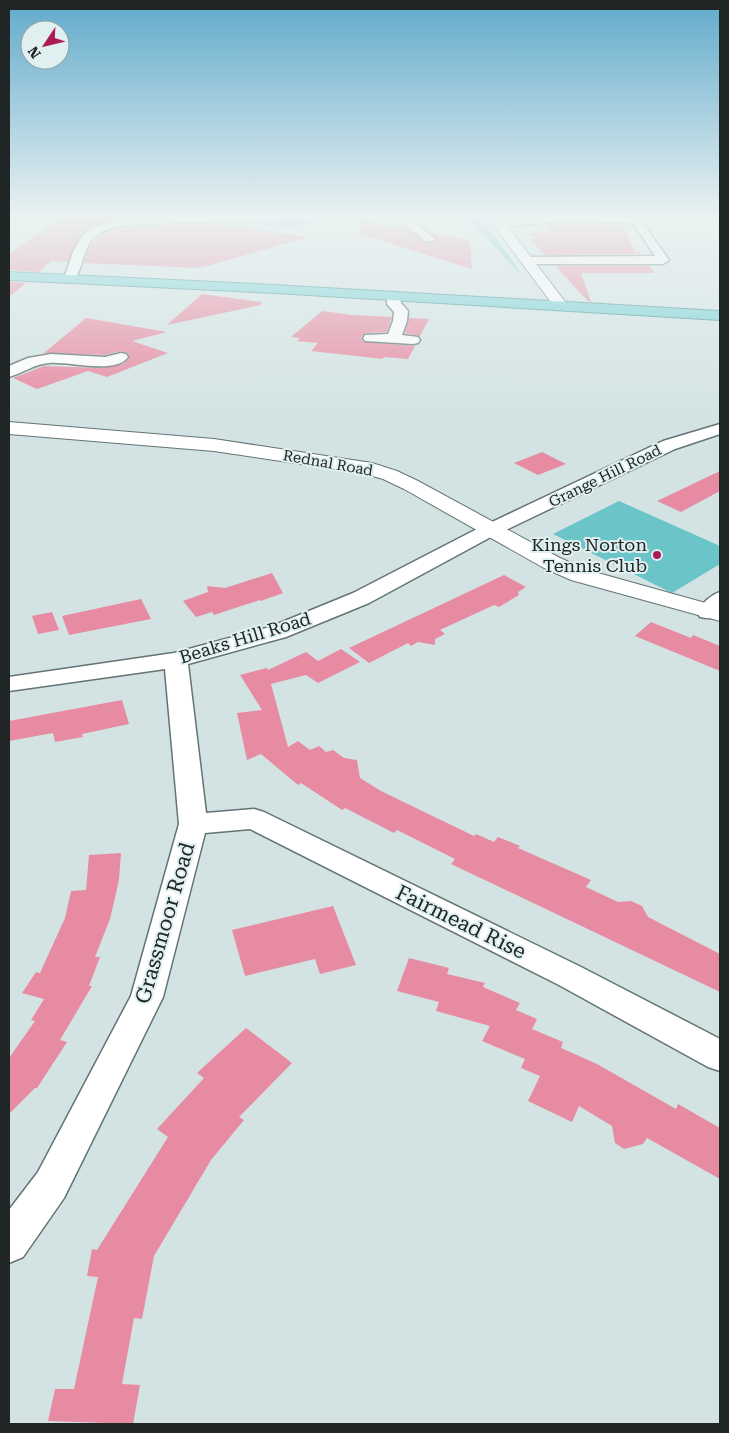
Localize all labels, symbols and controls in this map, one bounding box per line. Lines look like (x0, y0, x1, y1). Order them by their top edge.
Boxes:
north arrow (20, 20, 70, 70)
text: N (25, 43, 44, 61)
street label: Grange Hill Road (546, 441, 665, 511)
street label: Rednal Road (282, 446, 375, 480)
place label: Kings Norton Tennis Club (531, 534, 647, 576)
marker: Kings Norton Tennis Club (651, 549, 663, 561)
street label: Beaks Hill Road (176, 607, 314, 668)
street label: Grassmoor Road (131, 839, 200, 1006)
street label: Fairmead Rise (392, 880, 530, 964)

